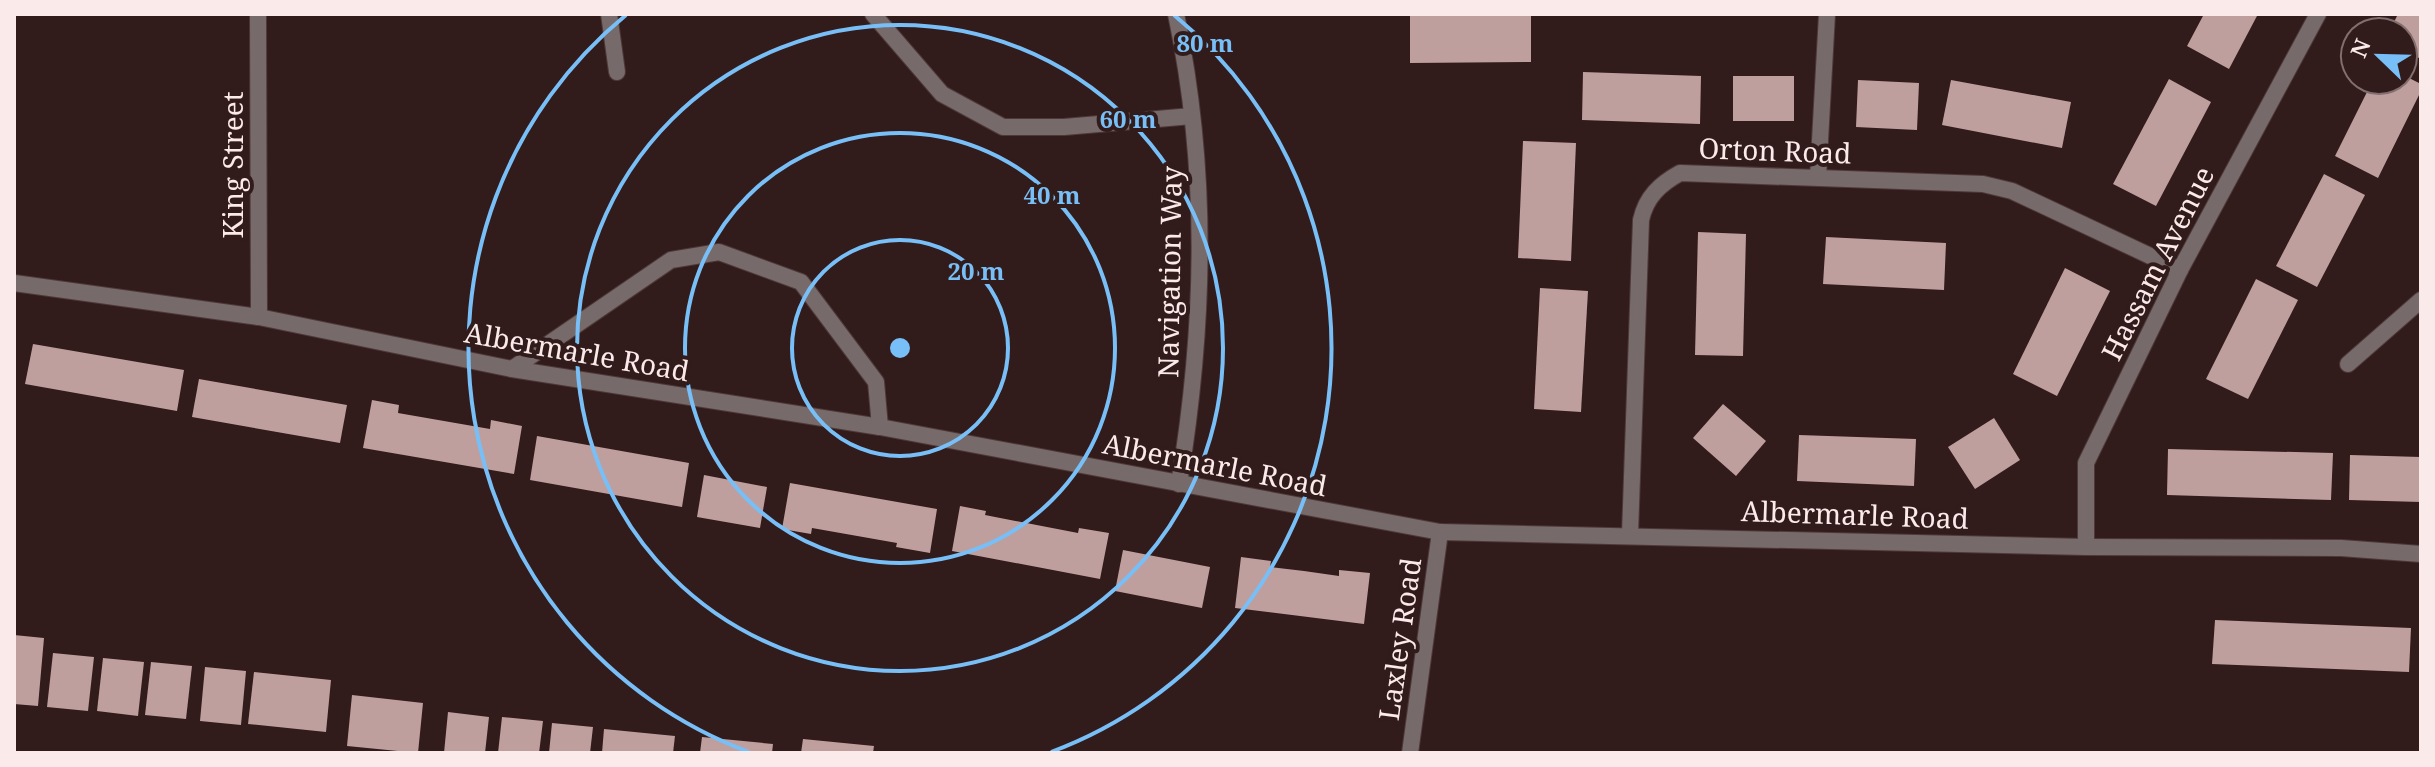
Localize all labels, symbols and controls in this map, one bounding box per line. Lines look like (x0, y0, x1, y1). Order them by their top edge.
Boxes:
north arrow (2339, 16, 2419, 96)
text: 80 m (1176, 26, 1234, 59)
text: N (2342, 34, 2377, 62)
street label: King Street (213, 91, 251, 239)
text: 60 m (1099, 102, 1157, 135)
street label: Orton Road (1698, 128, 1852, 172)
street label: Hassam Avenue (2092, 160, 2222, 366)
street label: Navigation Way (1148, 166, 1190, 378)
text: 40 m (1023, 178, 1081, 211)
text: 20 m (947, 254, 1005, 287)
street label: Albermarle Road (462, 313, 692, 389)
centre of rings (886, 334, 914, 362)
street label: Albermarle Road (1100, 424, 1330, 504)
street label: Albermarle Road (1741, 491, 1969, 537)
street label: Laxley Road (1369, 555, 1429, 723)

